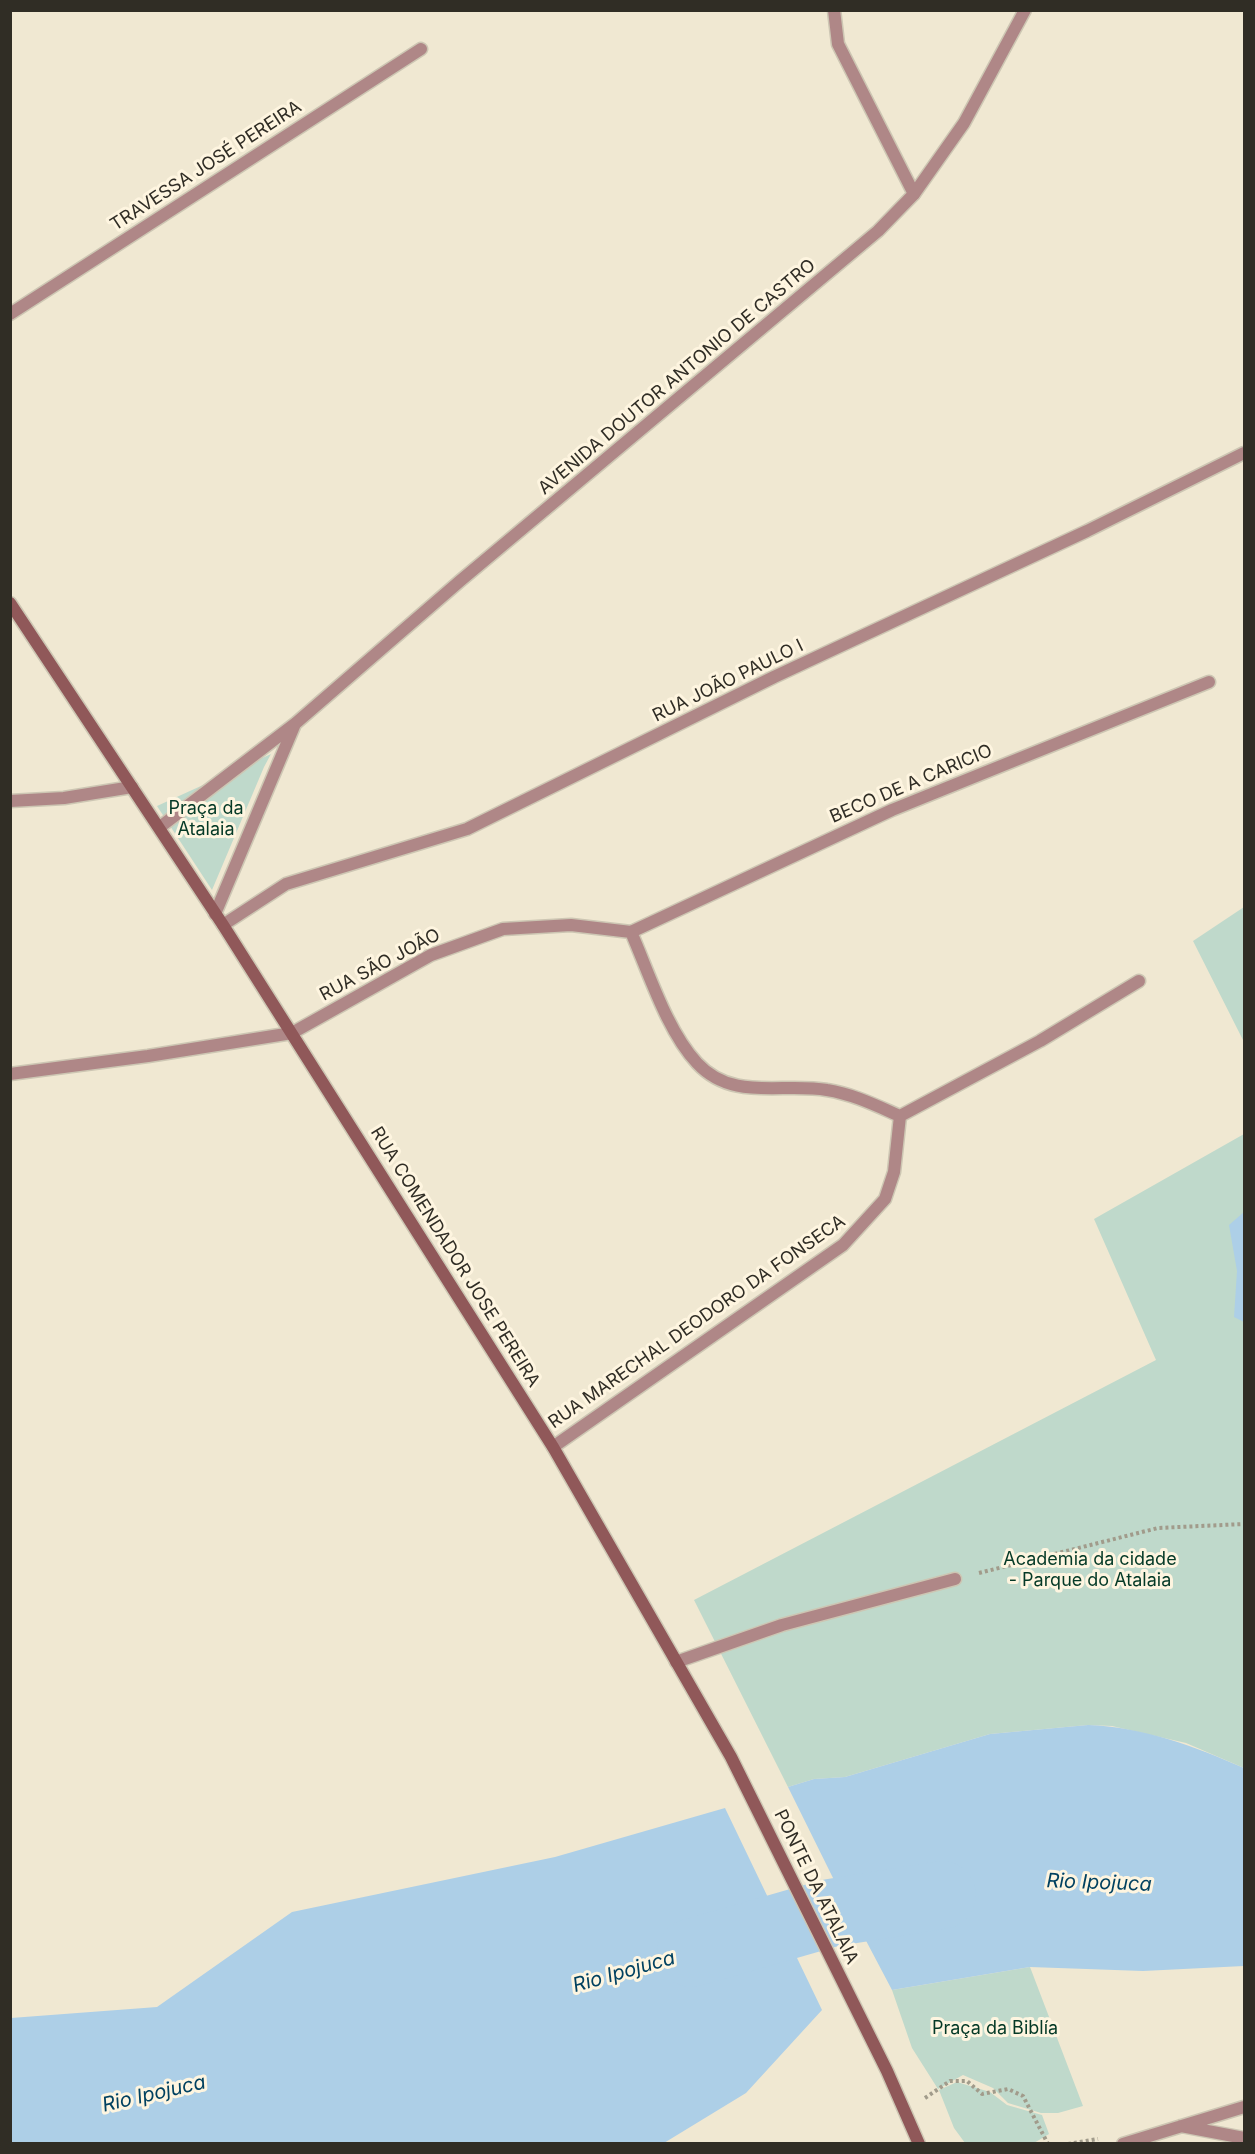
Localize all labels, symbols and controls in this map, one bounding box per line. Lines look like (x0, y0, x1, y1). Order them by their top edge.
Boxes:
street label: TRAVESSA JOSÉ PEREIRA (107, 96, 305, 236)
street label: AVENIDA DOUTOR ANTONIO DE CASTRO (534, 255, 820, 499)
street label: RUA JOÃO PAULO I (649, 635, 807, 727)
street label: BECO DE A CARICIO (827, 740, 995, 828)
park label: Praça da Atalaia (168, 798, 244, 840)
street label: RUA SÃO JOÃO (316, 924, 444, 1006)
street label: RUA COMENDADOR JOSE PEREIRA (366, 1123, 544, 1391)
street label: RUA MARECHAL DEODORO DA FONSECA (544, 1211, 850, 1433)
park label: Academia da cidade - Parque do Atalaia (1003, 1549, 1177, 1592)
street label: PONTE DA ATALAIA (769, 1806, 863, 1968)
water label: Rio Ipojuca (1046, 1869, 1152, 1897)
water label: Rio Ipojuca (570, 1946, 678, 1998)
park label: Praça da Biblía (932, 2018, 1058, 2040)
water label: Rio Ipojuca (100, 2070, 208, 2118)

